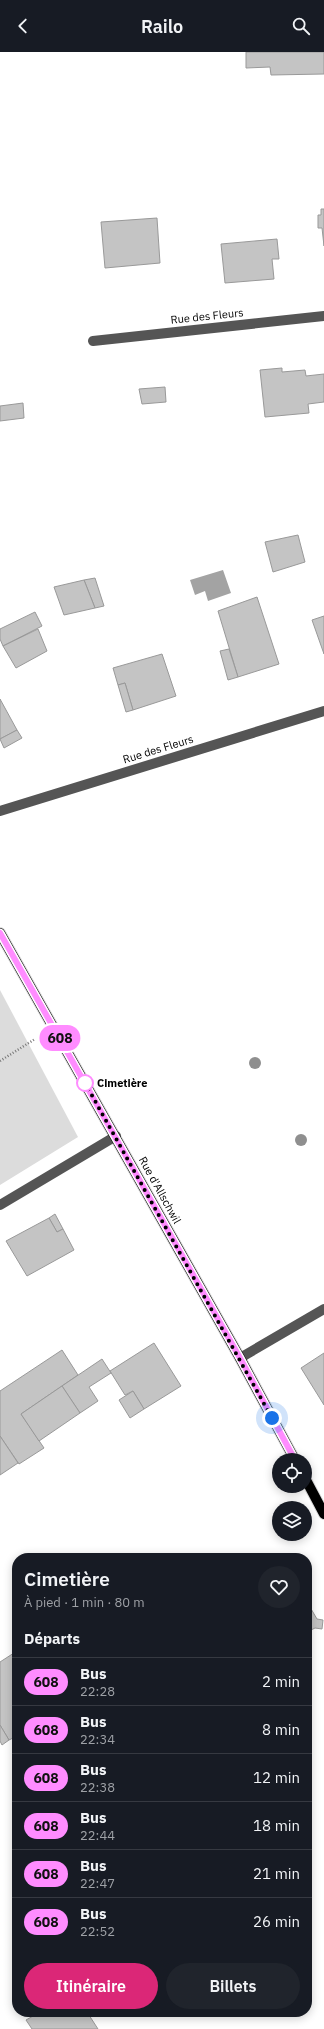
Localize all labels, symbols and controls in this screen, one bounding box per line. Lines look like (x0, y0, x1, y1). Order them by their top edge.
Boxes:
icon: back (12, 15, 34, 37)
text: Railo (141, 15, 183, 38)
icon: search (290, 15, 312, 37)
street label: Rue des Fleurs (170, 305, 244, 327)
street label: Rue des Fleurs (121, 732, 195, 766)
line badge: 608 (37, 1025, 83, 1051)
text: 608 (47, 1029, 73, 1047)
marker: Cimetière (76, 1074, 94, 1092)
place label: Cimetière (97, 1076, 147, 1090)
street label: Rue d'Allschwil (136, 1154, 184, 1226)
your location (262, 1408, 282, 1428)
map controls (272, 1453, 312, 1541)
button: locate (272, 1453, 312, 1493)
button: layers (272, 1501, 312, 1541)
button: heart (258, 1566, 300, 1608)
text: Cimetière (24, 1567, 110, 1591)
text: À pied · 1 min · 80 m (24, 1594, 144, 1611)
text: Départs (24, 1629, 80, 1648)
text: Bus (80, 1664, 107, 1683)
text: 2 min (262, 1672, 300, 1691)
text: 608 (33, 1673, 59, 1691)
text: 22:28 (80, 1683, 115, 1700)
text: Bus (80, 1712, 107, 1731)
text: 8 min (262, 1720, 300, 1739)
text: 608 (33, 1721, 59, 1739)
text: 22:34 (80, 1731, 115, 1748)
text: Bus (80, 1760, 107, 1779)
text: 12 min (253, 1768, 300, 1787)
text: 608 (33, 1769, 59, 1787)
text: 22:38 (80, 1779, 115, 1796)
text: Bus (80, 1808, 107, 1827)
text: 18 min (253, 1816, 300, 1835)
text: 608 (33, 1817, 59, 1835)
text: 22:44 (80, 1827, 115, 1844)
text: Bus (80, 1856, 107, 1875)
text: 21 min (253, 1864, 300, 1883)
text: 608 (33, 1865, 59, 1883)
text: 22:47 (80, 1875, 115, 1892)
text: Bus (80, 1904, 107, 1923)
text: 26 min (253, 1912, 300, 1931)
text: 608 (33, 1913, 59, 1931)
text: 22:52 (80, 1923, 115, 1940)
button: Itinéraire (24, 1963, 158, 2009)
button: Billets (166, 1963, 300, 2009)

